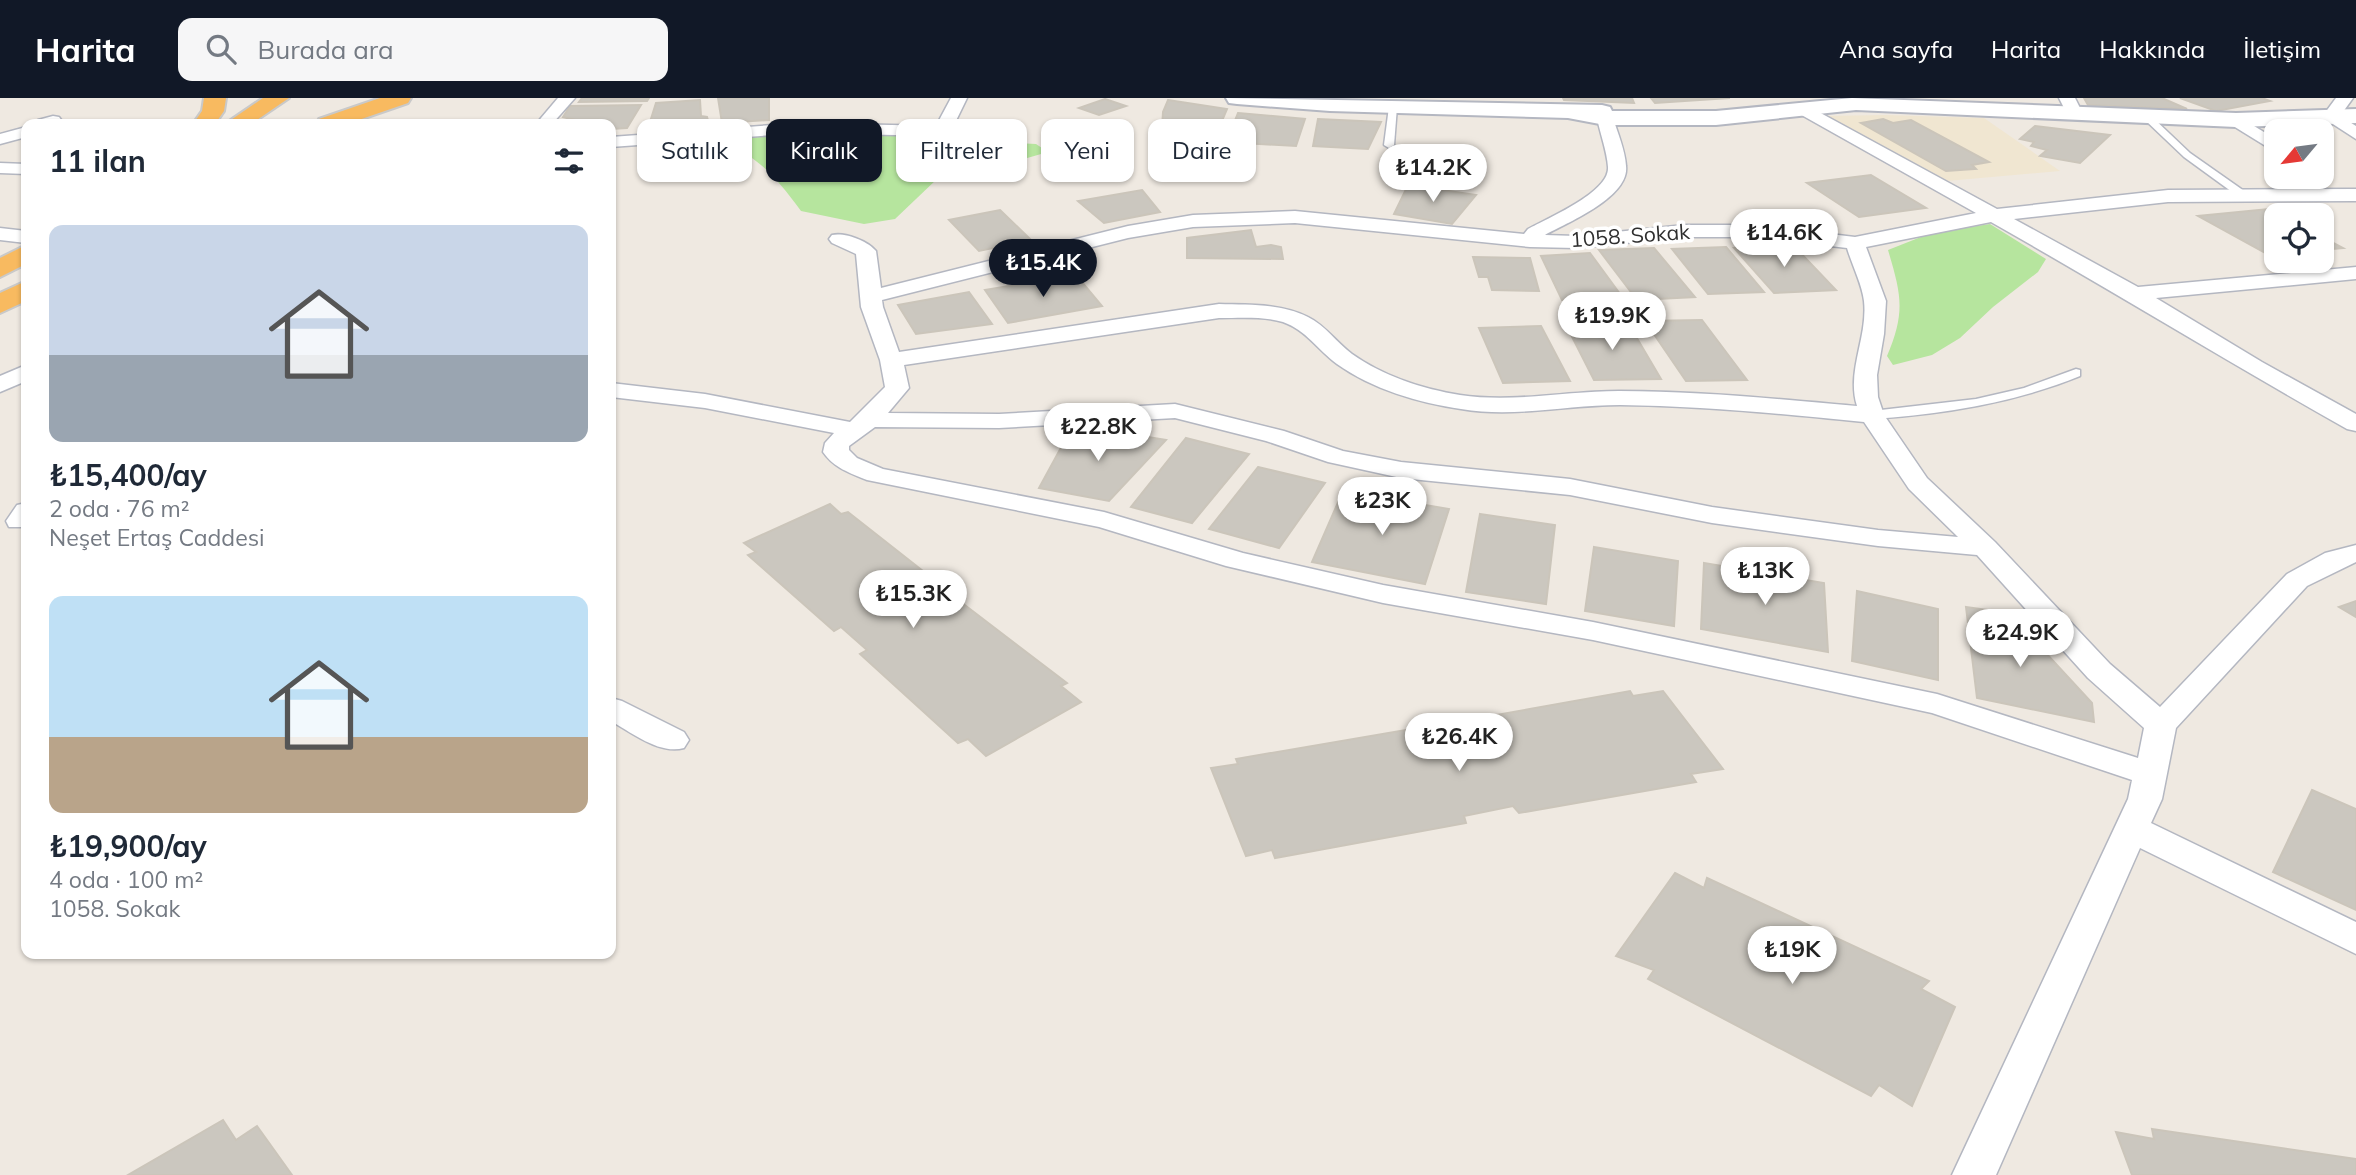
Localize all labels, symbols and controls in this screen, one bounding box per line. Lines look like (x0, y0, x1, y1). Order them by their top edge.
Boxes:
search box (178, 18, 668, 81)
text: Harita (35, 29, 136, 70)
icon: search (202, 30, 240, 68)
text: Burada ara (258, 33, 394, 66)
text: Ana sayfa (1839, 34, 1953, 64)
text: Harita (1991, 34, 2061, 64)
text: Hakkında (2099, 34, 2205, 64)
text: İletişim (2243, 34, 2321, 64)
chip: Satılık (637, 119, 752, 182)
chip: Kiralık (766, 119, 882, 182)
chip: Filtreler (896, 119, 1027, 182)
chip: Yeni (1041, 119, 1134, 182)
chip: Daire (1148, 119, 1256, 182)
north arrow (2264, 119, 2334, 189)
map controls (2264, 119, 2334, 273)
text: 11 ilan (49, 142, 146, 180)
icon: filters (550, 142, 588, 180)
pin: ₺14.2K (1376, 144, 1490, 204)
text: ₺14.2K (1395, 152, 1471, 181)
button: locate (2264, 203, 2334, 273)
pin: ₺14.6K (1727, 209, 1841, 269)
text: ₺14.6K (1746, 217, 1822, 246)
street label: 1058. Sokak (1569, 218, 1691, 252)
pin: ₺15.4K (986, 240, 1100, 299)
text: ₺15.4K (1005, 247, 1081, 276)
icon: home (256, 271, 382, 397)
pin: ₺19.9K (1555, 292, 1669, 352)
text: ₺19.9K (1574, 300, 1650, 329)
pin: ₺22.8K (1041, 404, 1155, 463)
text: ₺22.8K (1060, 411, 1136, 440)
text: ₺15,400/ay (49, 456, 207, 494)
pin: ₺23K (1341, 478, 1423, 537)
text: ₺23K (1354, 485, 1410, 514)
text: 2 oda · 76 m² (49, 494, 189, 523)
text: Neşet Ertaş Caddesi (49, 523, 265, 552)
pin: ₺13K (1724, 547, 1806, 607)
text: ₺13K (1737, 555, 1793, 584)
pin: ₺15.3K (856, 570, 970, 630)
text: ₺15.3K (875, 578, 951, 607)
pin: ₺24.9K (1963, 610, 2077, 669)
text: ₺24.9K (1982, 617, 2058, 646)
icon: home (256, 642, 382, 768)
pin: ₺26.4K (1402, 714, 1516, 773)
text: ₺26.4K (1421, 721, 1497, 750)
text: ₺19,900/ay (49, 827, 207, 865)
text: 4 oda · 100 m² (49, 865, 203, 894)
text: 1058. Sokak (49, 894, 180, 923)
pin: ₺19K (1751, 926, 1833, 986)
text: ₺19K (1764, 934, 1820, 963)

